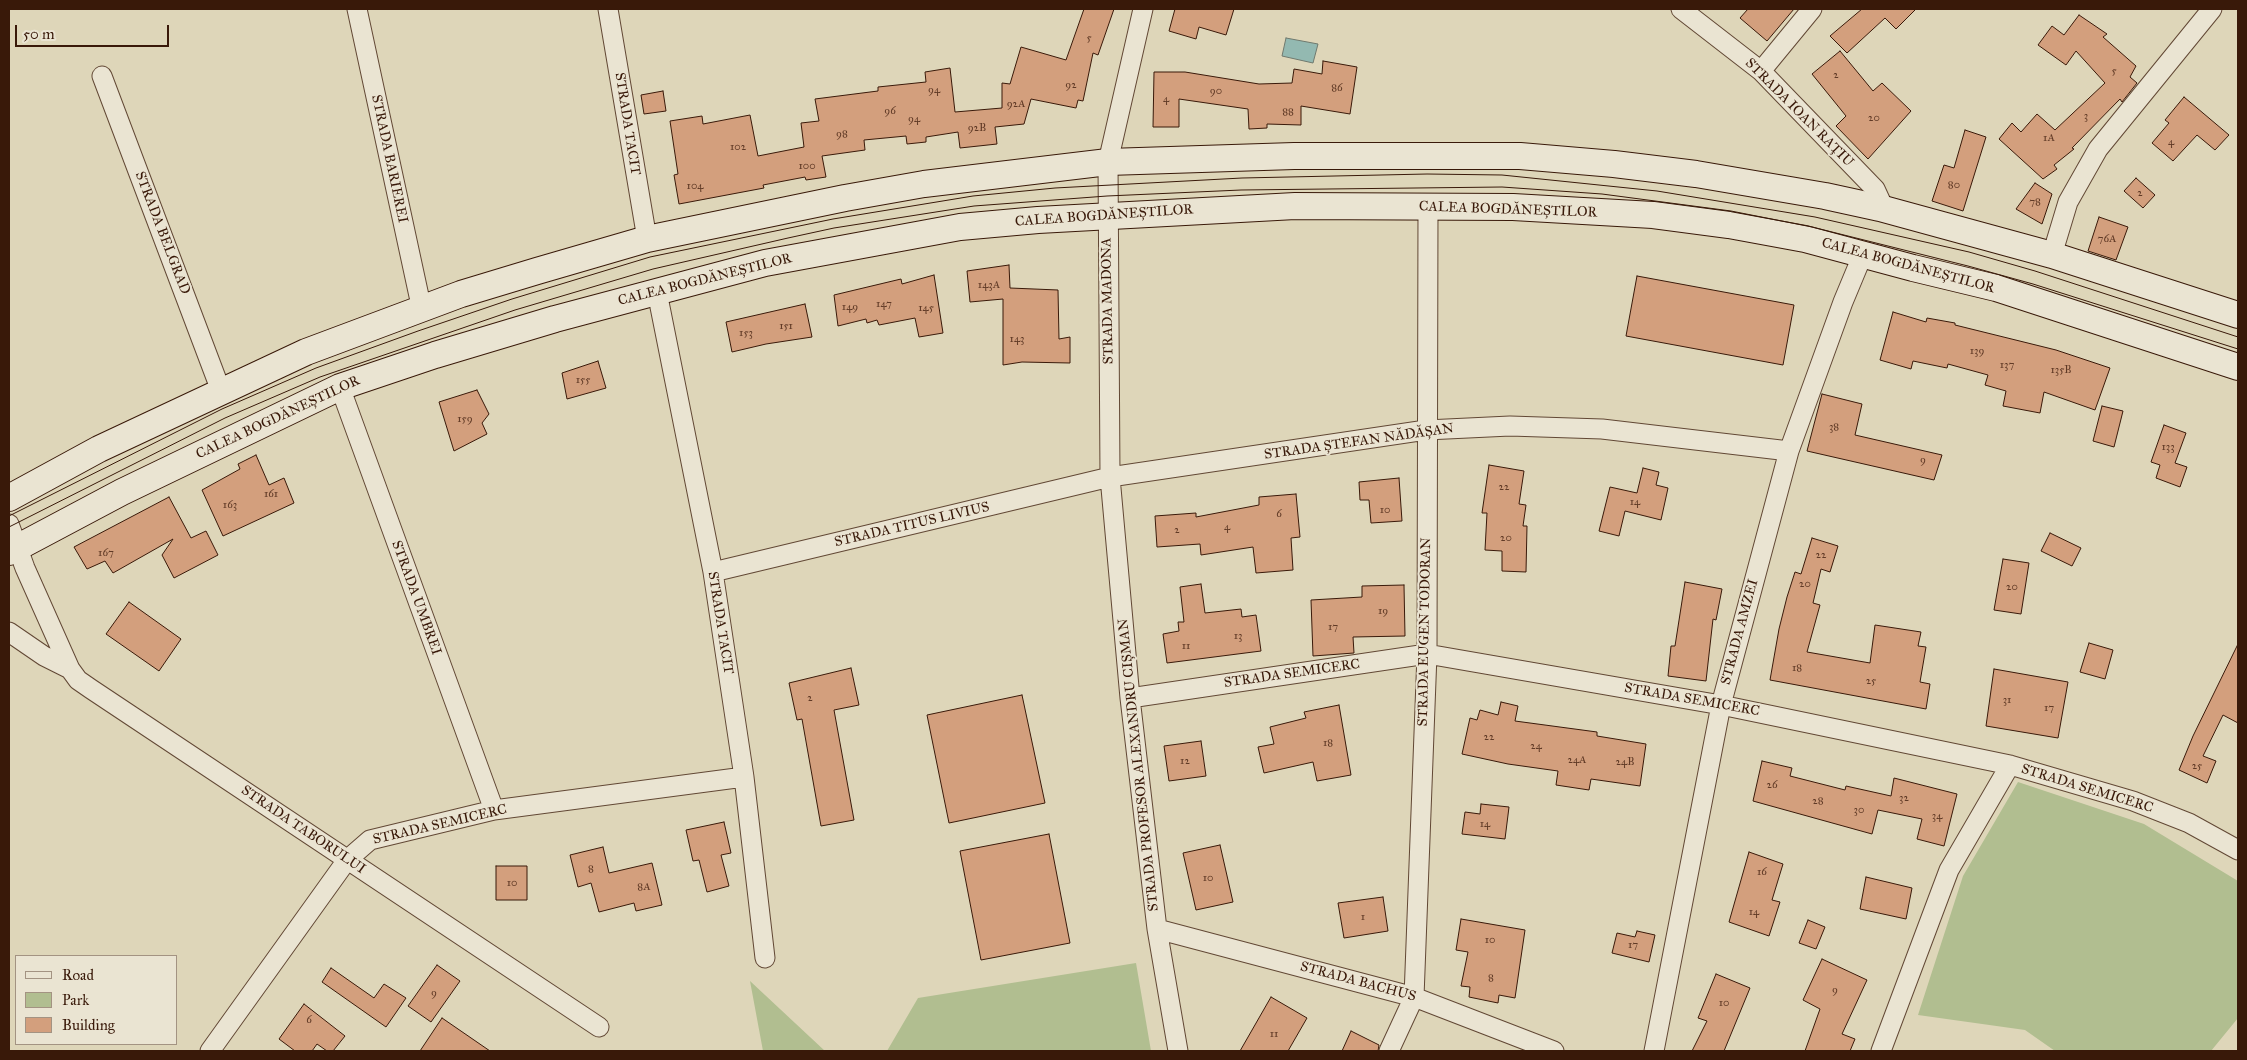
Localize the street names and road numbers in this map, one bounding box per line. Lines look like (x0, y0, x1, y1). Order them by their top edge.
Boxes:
street label: STRADA IOAN RAȚIU (1741, 55, 1857, 171)
street label: STRADA TACIT (611, 71, 643, 177)
street label: STRADA BARIEREI (367, 93, 411, 225)
street label: STRADA BELGRAD (131, 169, 193, 297)
street label: CALEA BOGDĂNEȘTILOR (1419, 198, 1597, 222)
street label: CALEA BOGDĂNEȘTILOR (1014, 201, 1194, 231)
street label: CALEA BOGDĂNEȘTILOR (1820, 235, 1996, 297)
street label: STRADA MADONA (1098, 237, 1118, 365)
street label: CALEA BOGDĂNEȘTILOR (616, 250, 794, 310)
street label: CALEA BOGDĂNEȘTILOR (194, 373, 362, 463)
street label: STRADA ȘTEFAN NĂDĂȘAN (1263, 420, 1455, 464)
street label: STRADA TITUS LIVIUS (833, 499, 991, 551)
street label: STRADA EUGEN TODORAN (1415, 537, 1435, 727)
street label: STRADA UMBREI (387, 538, 445, 658)
street label: STRADA TACIT (704, 570, 736, 676)
street label: STRADA AMZEI (1718, 577, 1762, 687)
street label: STRADA PROFESOR ALEXANDRU CIȘMAN (1115, 618, 1163, 912)
street label: STRADA SEMICERC (1223, 656, 1361, 692)
street label: STRADA SEMICERC (1623, 680, 1761, 720)
street label: STRADA SEMICERC (2019, 761, 2155, 817)
street label: STRADA TABORULUI (238, 782, 368, 878)
street label: STRADA SEMICERC (371, 801, 509, 849)
street label: STRADA BACHUS (1298, 958, 1418, 1006)

